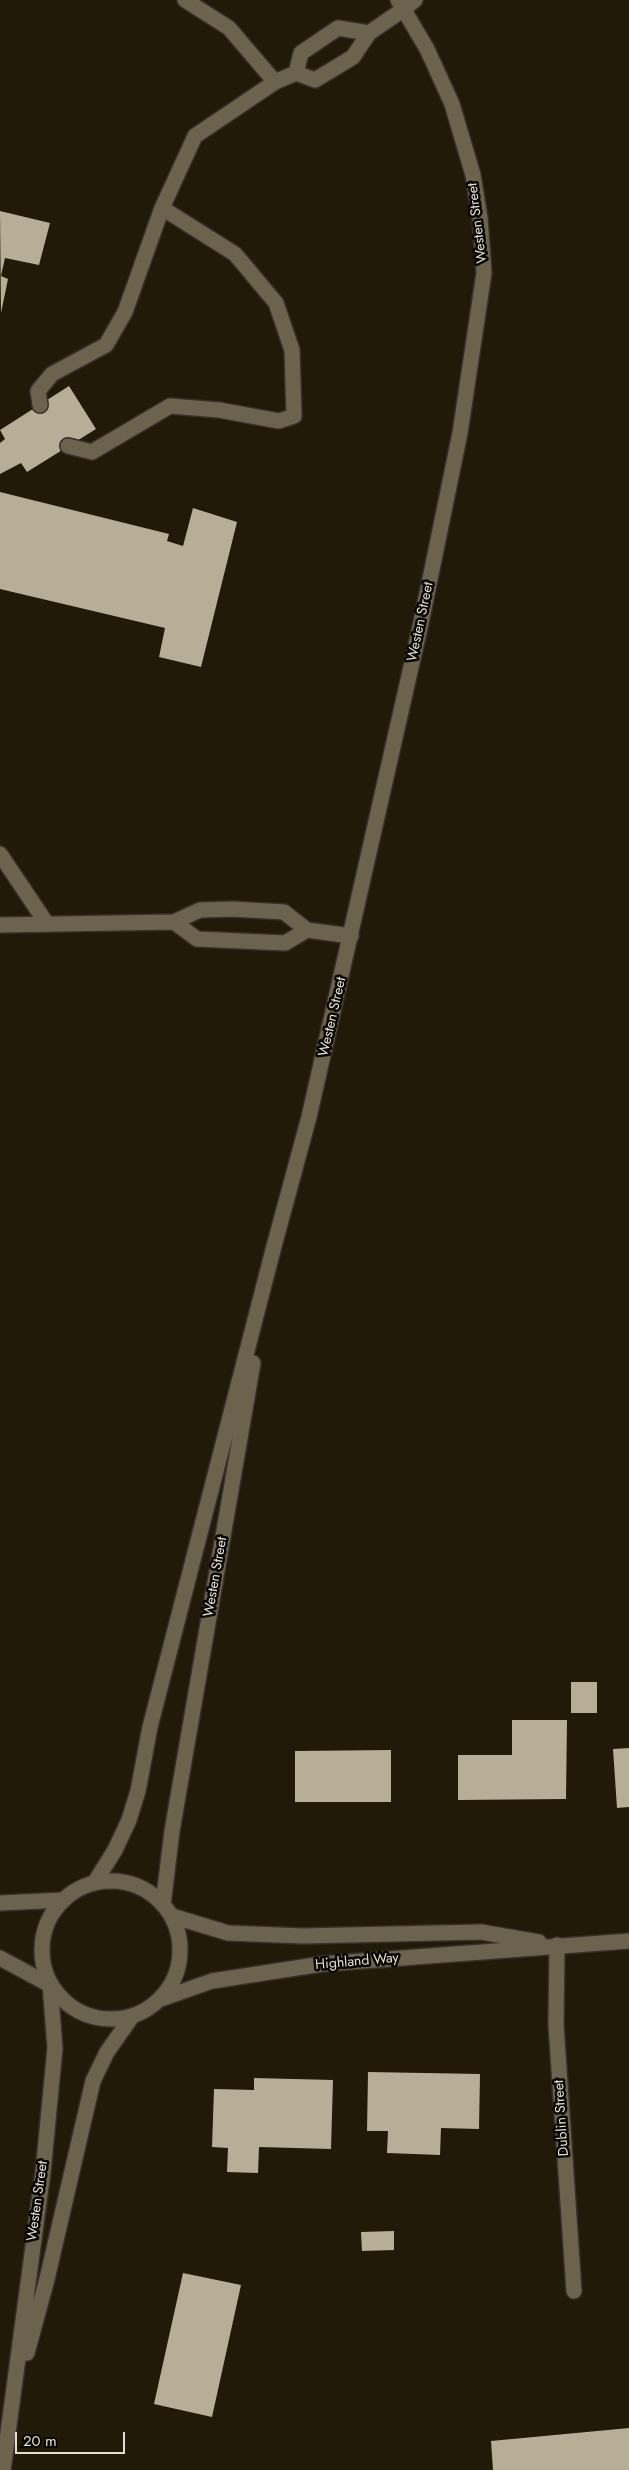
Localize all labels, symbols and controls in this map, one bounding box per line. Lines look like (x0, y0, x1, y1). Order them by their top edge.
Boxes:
street label: Westen Street (465, 182, 491, 264)
street label: Westen Street (404, 581, 438, 663)
street label: Westen Street (316, 976, 350, 1058)
street label: Westen Street (201, 1536, 231, 1618)
street label: Highland Way (315, 1950, 399, 1974)
street label: Dublin Street (551, 2079, 573, 2157)
street label: Westen Street (24, 2160, 52, 2242)
scale bar (18, 2422, 128, 2454)
text: 20 m (23, 2430, 57, 2452)

